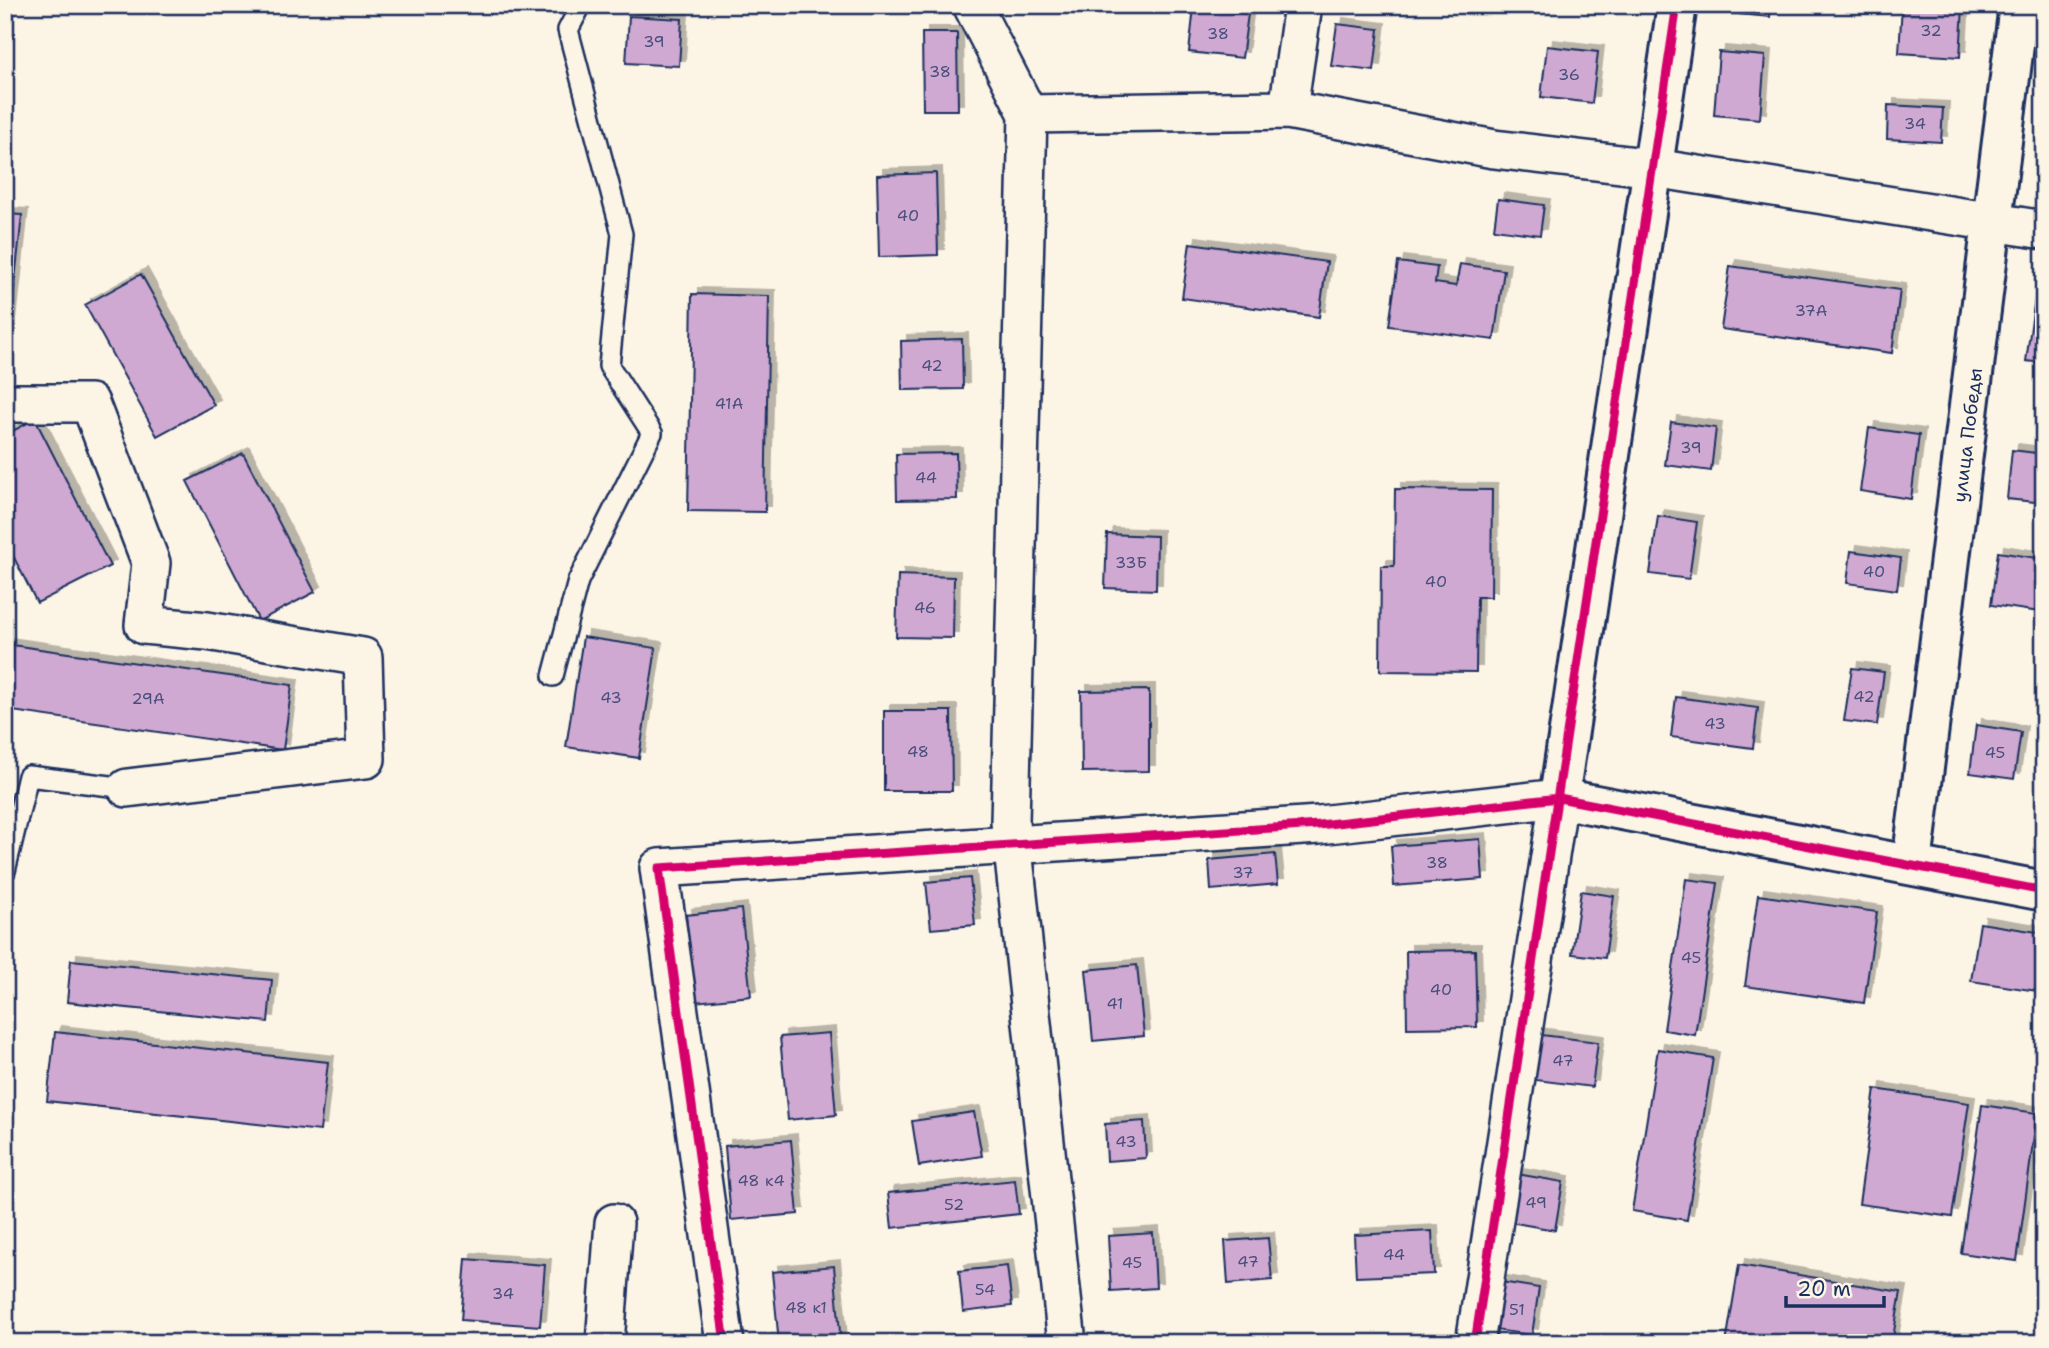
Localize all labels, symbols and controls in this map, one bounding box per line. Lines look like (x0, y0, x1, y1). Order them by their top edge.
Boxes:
house number: 32 (1920, 20, 1942, 41)
house number: 38 (1207, 23, 1229, 44)
house number: 39 (643, 31, 665, 52)
house number: 38 (929, 61, 951, 82)
house number: 36 (1558, 64, 1580, 85)
house number: 34 (1904, 113, 1926, 134)
house number: 40 (897, 205, 919, 226)
house number: 37А (1795, 300, 1827, 321)
house number: 42 (921, 355, 943, 376)
street label: улица Победы (1947, 366, 1988, 504)
house number: 41А (715, 393, 743, 414)
house number: 39 (1680, 437, 1702, 458)
house number: 44 (915, 467, 937, 488)
house number: 33Б (1115, 552, 1147, 573)
house number: 40 (1863, 561, 1885, 582)
house number: 40 (1425, 571, 1447, 592)
house number: 46 (914, 597, 936, 618)
house number: 42 (1853, 686, 1875, 707)
house number: 43 (600, 687, 622, 708)
house number: 29А (131, 688, 165, 709)
house number: 43 (1704, 713, 1726, 734)
house number: 48 (907, 741, 929, 762)
house number: 45 (1985, 742, 2005, 763)
house number: 38 (1426, 852, 1448, 873)
house number: 37 (1232, 862, 1254, 883)
house number: 45 (1681, 947, 1701, 968)
house number: 40 (1430, 979, 1452, 1000)
house number: 41 (1106, 993, 1124, 1014)
house number: 47 (1552, 1050, 1574, 1071)
house number: 43 (1115, 1131, 1137, 1152)
house number: 48 к4 (737, 1170, 785, 1191)
house number: 49 (1525, 1192, 1547, 1213)
house number: 52 (944, 1194, 964, 1215)
house number: 44 (1383, 1244, 1405, 1265)
house number: 47 (1237, 1251, 1259, 1272)
house number: 45 (1122, 1252, 1142, 1273)
scale bar (1786, 1264, 1884, 1308)
text: 20 m (1797, 1275, 1851, 1303)
house number: 54 (975, 1279, 995, 1300)
house number: 34 (492, 1283, 514, 1304)
house number: 48 к1 (785, 1297, 827, 1318)
house number: 51 (1509, 1299, 1525, 1320)

